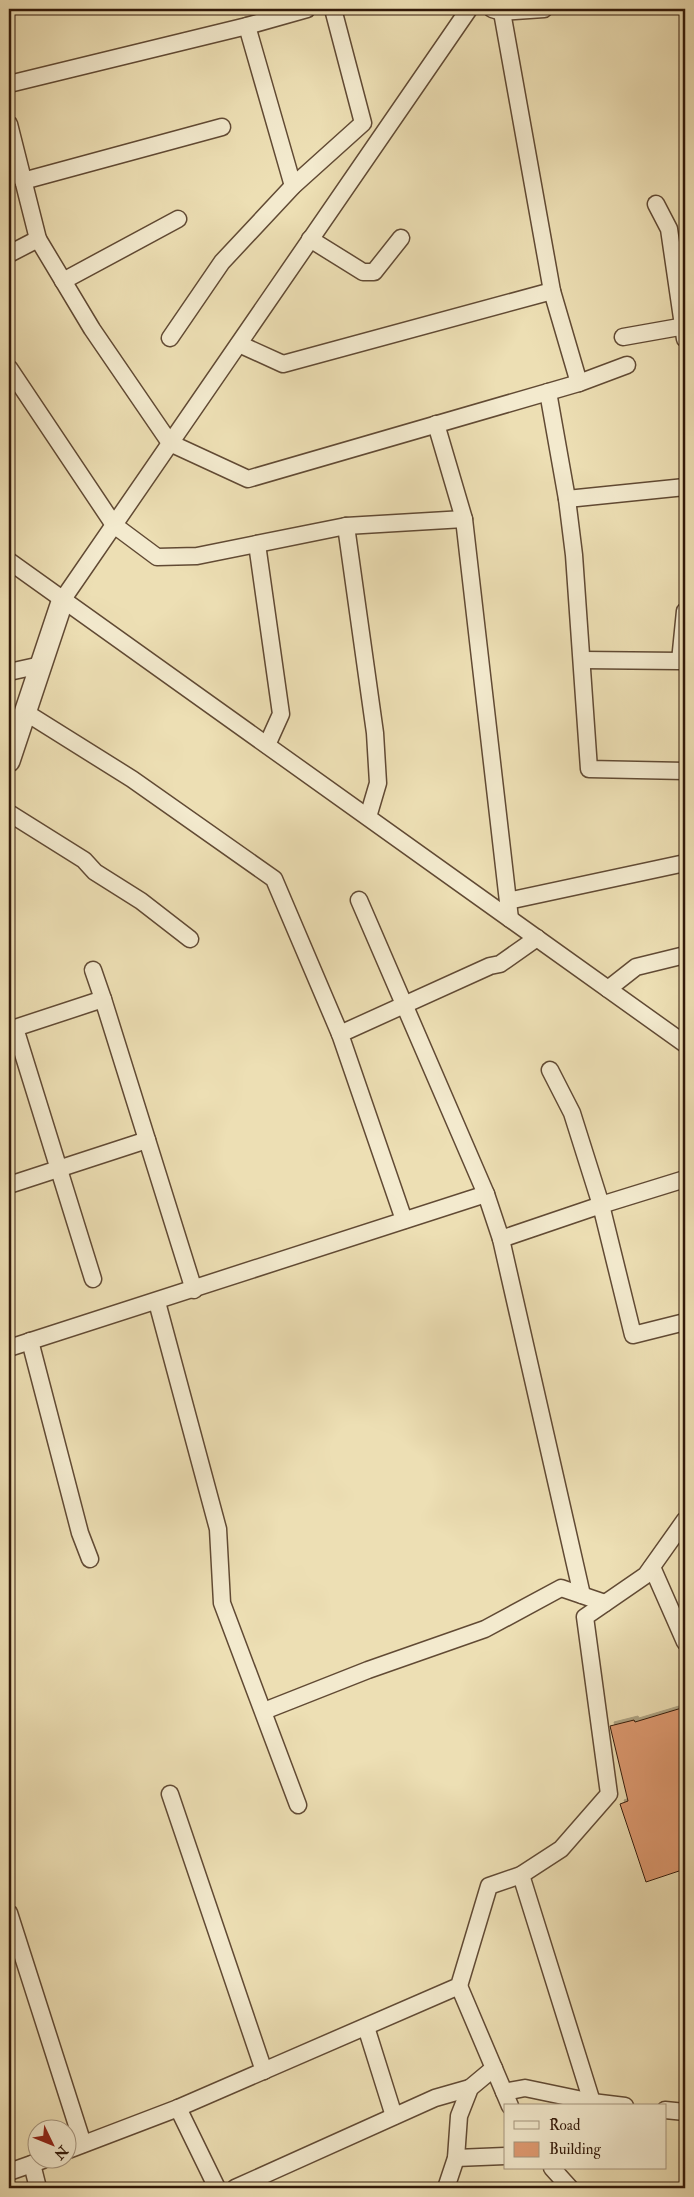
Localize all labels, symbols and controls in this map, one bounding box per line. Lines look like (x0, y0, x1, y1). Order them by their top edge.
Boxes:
legend (504, 2104, 666, 2170)
text: Road (549, 2116, 581, 2135)
north arrow (28, 2120, 78, 2170)
text: Building (549, 2140, 601, 2159)
text: N (50, 2141, 72, 2163)

